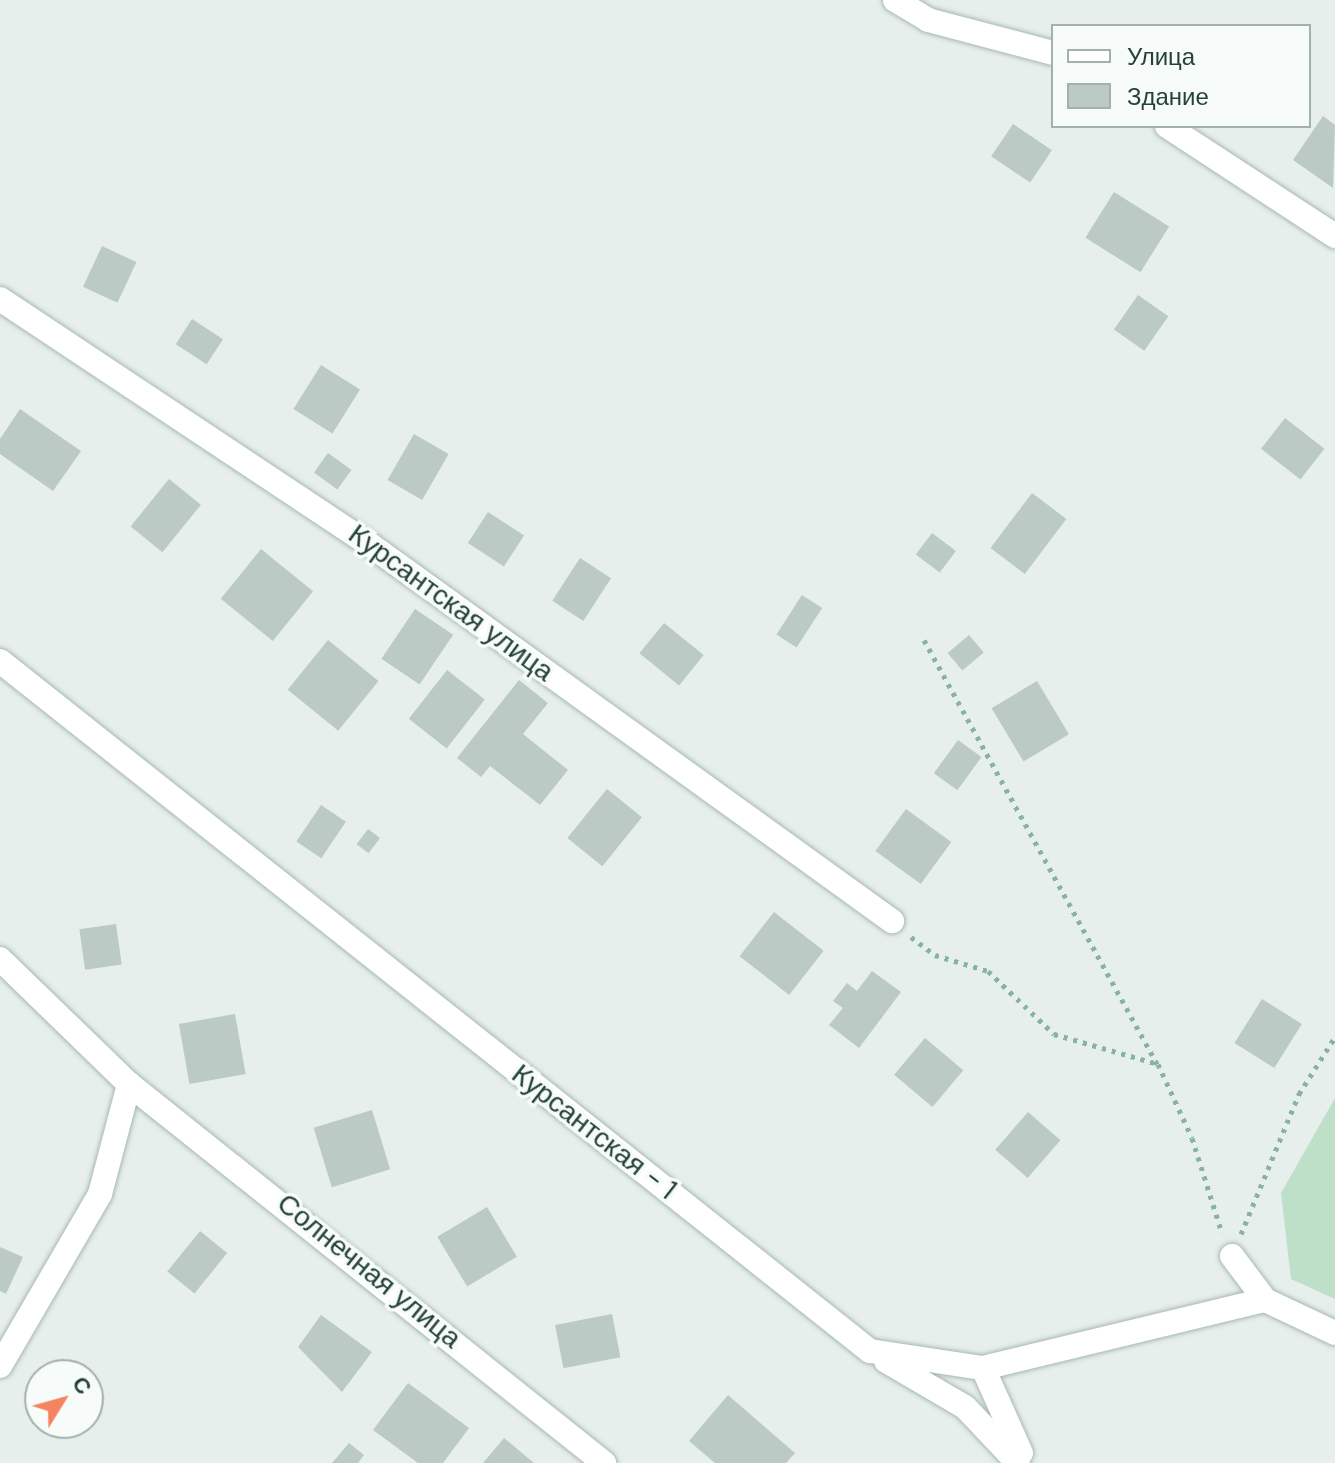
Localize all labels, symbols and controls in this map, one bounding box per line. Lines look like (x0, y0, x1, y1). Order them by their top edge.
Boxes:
legend (1051, 24, 1311, 128)
text: Улица (1127, 41, 1195, 72)
text: Здание (1127, 81, 1209, 112)
street label: Курсантская улица (342, 517, 560, 689)
street label: Курсантская - 1 (505, 1057, 683, 1207)
street label: Солнечная улица (270, 1187, 468, 1355)
north arrow (24, 1359, 104, 1439)
text: С (66, 1370, 98, 1401)

